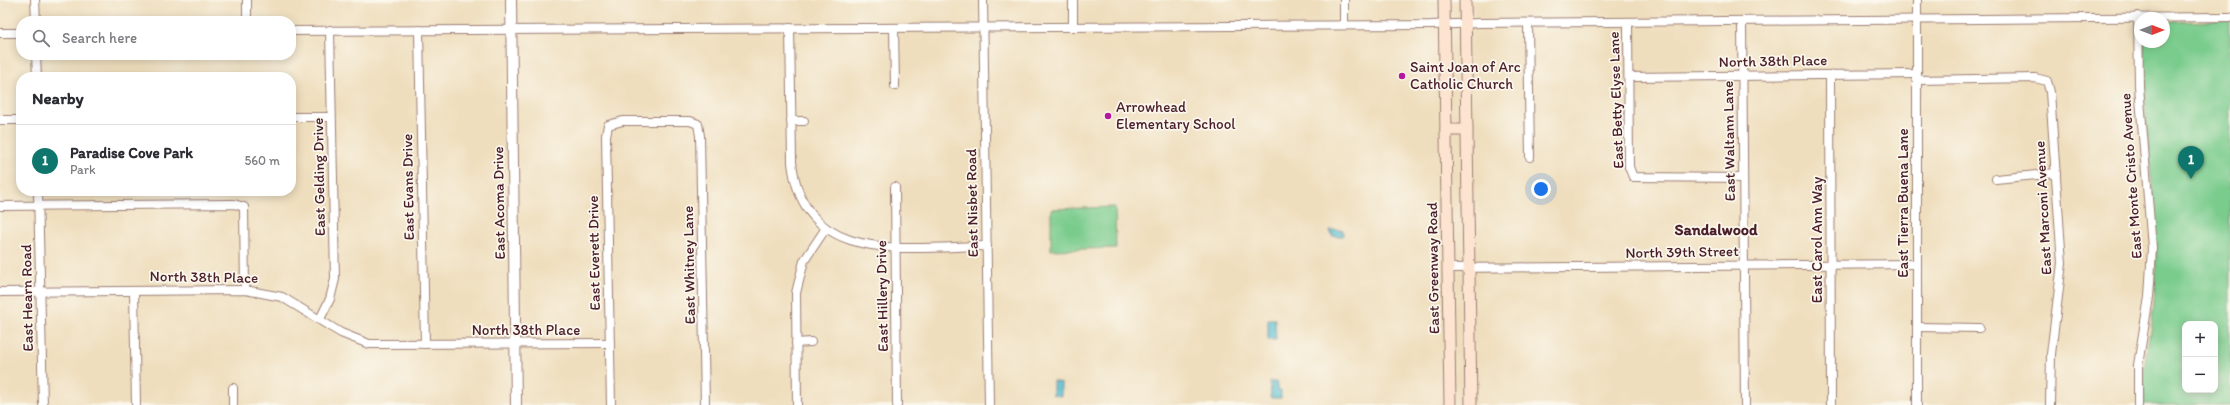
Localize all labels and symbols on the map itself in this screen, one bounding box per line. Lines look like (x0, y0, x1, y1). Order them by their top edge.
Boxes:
north arrow (2134, 12, 2170, 48)
street label: East Betty Elyse Lane (1605, 31, 1627, 169)
street label: North 38th Place (1719, 51, 1827, 71)
place label: Saint Joan of Arc Catholic Church (1410, 58, 1521, 93)
marker: Saint Joan of Arc Catholic Church (1397, 71, 1407, 81)
street label: East Waltann Lane (1719, 81, 1739, 201)
street label: East Monte Cristo Avenue (2116, 92, 2146, 260)
place label: Arrowhead Elementary School (1116, 98, 1236, 133)
marker: Arrowhead Elementary School (1103, 111, 1113, 121)
street label: East Gelding Drive (309, 118, 329, 236)
street label: East Tierra Buena Lane (1894, 128, 1912, 278)
street label: East Evans Drive (398, 133, 418, 241)
street label: East Marconi Avenue (2030, 140, 2056, 276)
street label: East Acoma Drive (489, 146, 509, 260)
pin: 1 (2178, 146, 2204, 179)
street label: East Nisbet Road (962, 149, 982, 257)
street label: East Carol Ann Way (1808, 177, 1826, 303)
your location (1531, 179, 1551, 199)
street label: East Everett Drive (584, 195, 604, 311)
street label: East Greenway Road (1423, 201, 1443, 334)
street label: East Whitney Lane (679, 205, 699, 325)
district label: Sandalwood (1674, 220, 1758, 239)
street label: East Hillery Drive (872, 240, 892, 352)
street label: North 39th Street (1625, 242, 1739, 262)
street label: East Hearn Road (17, 244, 37, 352)
street label: North 38th Place (150, 267, 258, 287)
street label: North 38th Place (472, 321, 580, 339)

